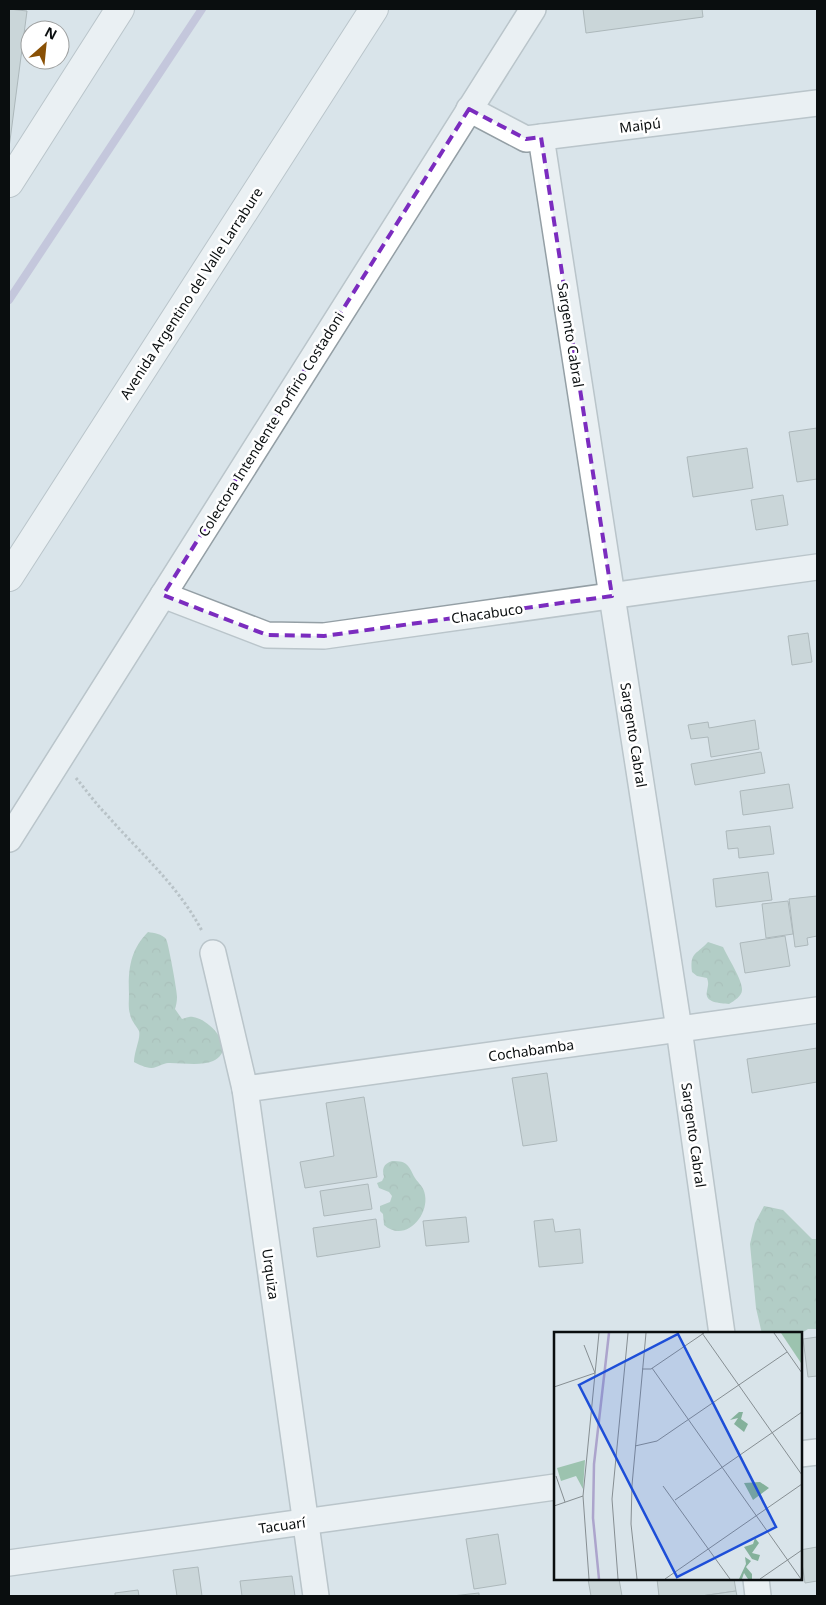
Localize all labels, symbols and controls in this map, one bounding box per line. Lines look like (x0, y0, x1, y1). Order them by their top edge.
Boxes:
north arrow (20, 20, 70, 70)
text: N (42, 22, 61, 44)
street label: Maipú (618, 113, 662, 137)
street label: Avenida Argentino del Valle Larrabure (115, 183, 267, 403)
street label: Sargento Cabral (553, 281, 589, 389)
street label: Colectora Intendente Porfirio Costadoni (194, 308, 348, 540)
street label: Chacabuco (450, 599, 524, 627)
street label: Sargento Cabral (616, 681, 652, 789)
street label: Cochabamba (487, 1035, 575, 1065)
street label: Sargento Cabral (677, 1081, 711, 1189)
street label: Urquiza (258, 1247, 284, 1301)
inset map (554, 1332, 801, 1580)
street label: Tacuarí (257, 1512, 307, 1538)

